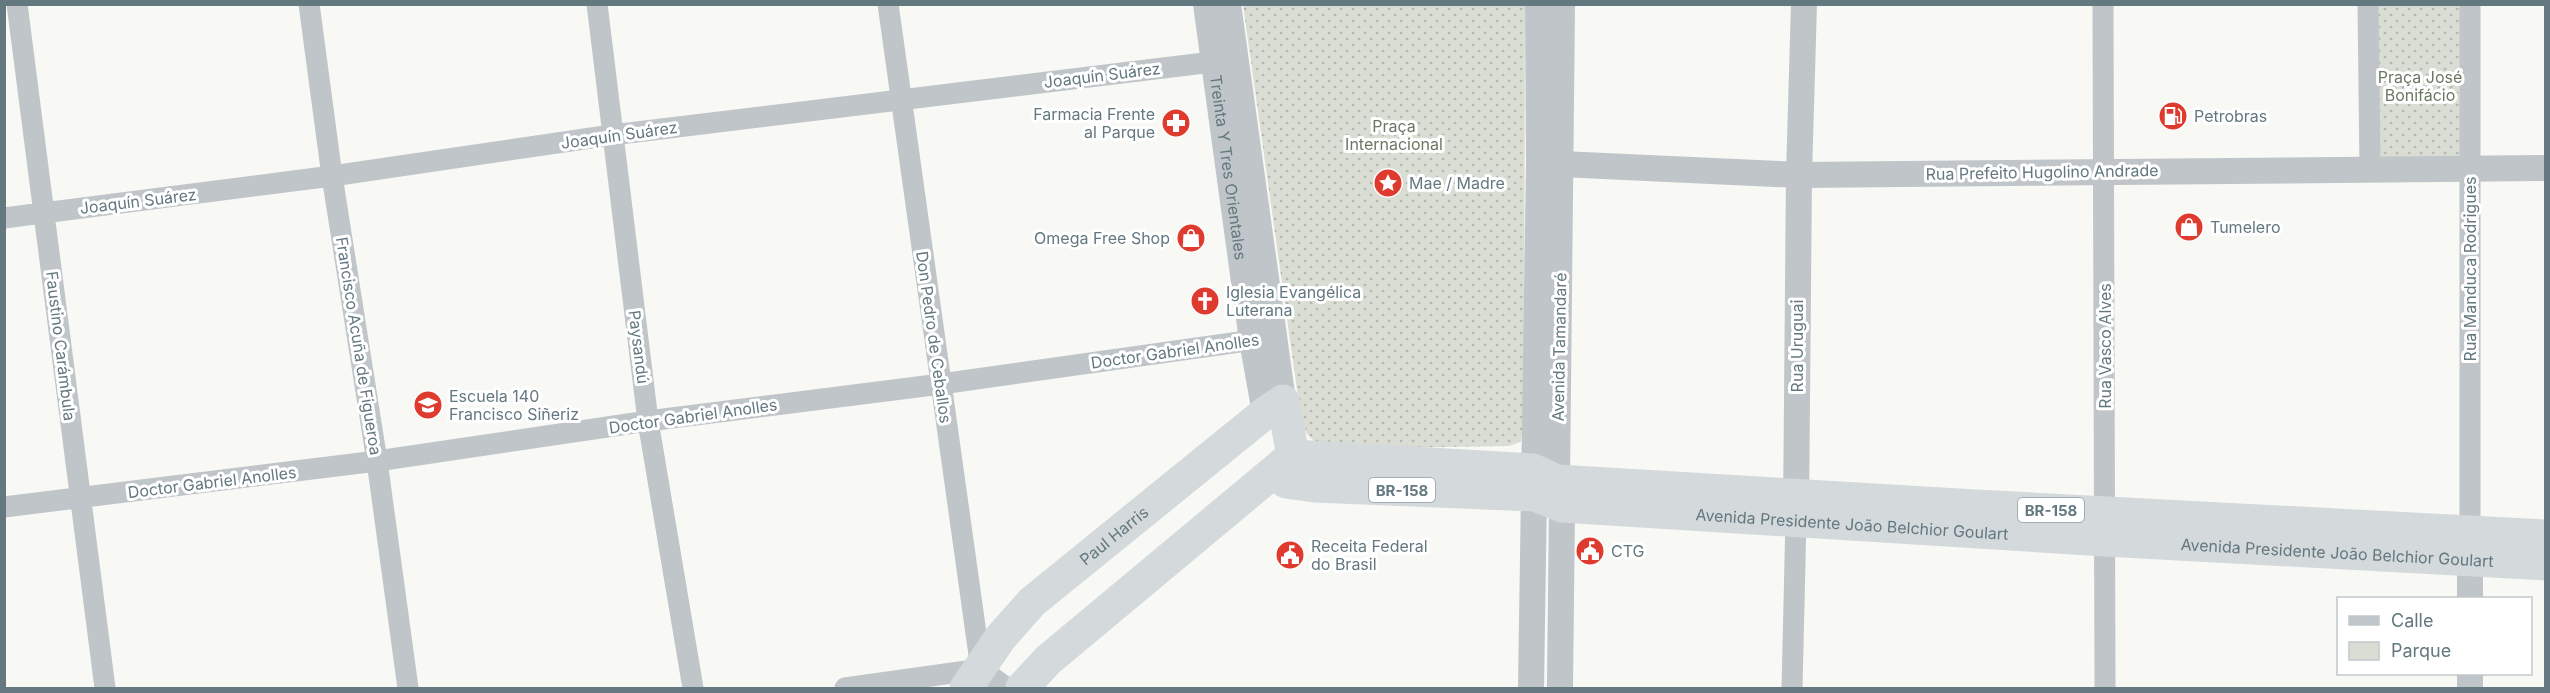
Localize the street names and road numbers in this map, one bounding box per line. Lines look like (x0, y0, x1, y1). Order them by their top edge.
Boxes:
street label: Joaquín Suárez (1043, 58, 1161, 92)
street label: Treinta Y Tres Orientales (1206, 74, 1251, 261)
street label: Joaquín Suárez (559, 117, 679, 153)
street label: Rua Prefeito Hugolino Andrade (1925, 160, 2159, 184)
street label: Rua Manduca Rodrigues (2460, 177, 2480, 361)
street label: Joaquín Suárez (79, 184, 197, 218)
street label: Francisco Acuña de Figueroa (332, 235, 386, 457)
street label: Don Pedro de Ceballos (912, 250, 956, 424)
street label: Faustino Carámbula (42, 270, 80, 422)
street label: Avenida Tamandaré (1548, 272, 1570, 422)
street label: Rua Vasco Alves (2095, 283, 2115, 409)
street label: Rua Uruguai (1787, 300, 1807, 392)
street label: Paysandú (625, 309, 653, 385)
street label: Doctor Gabriel Anolles (1090, 329, 1260, 373)
street label: Doctor Gabriel Anolles (608, 394, 778, 438)
street label: Doctor Gabriel Anolles (127, 462, 297, 502)
road number: BR-158 (1369, 478, 1435, 502)
road number: BR-158 (2018, 498, 2084, 522)
street label: Paul Harris (1075, 502, 1152, 569)
street label: Avenida Presidente João Belchior Goulart (1695, 504, 2009, 544)
street label: Avenida Presidente João Belchior Goulart (2180, 534, 2494, 571)

